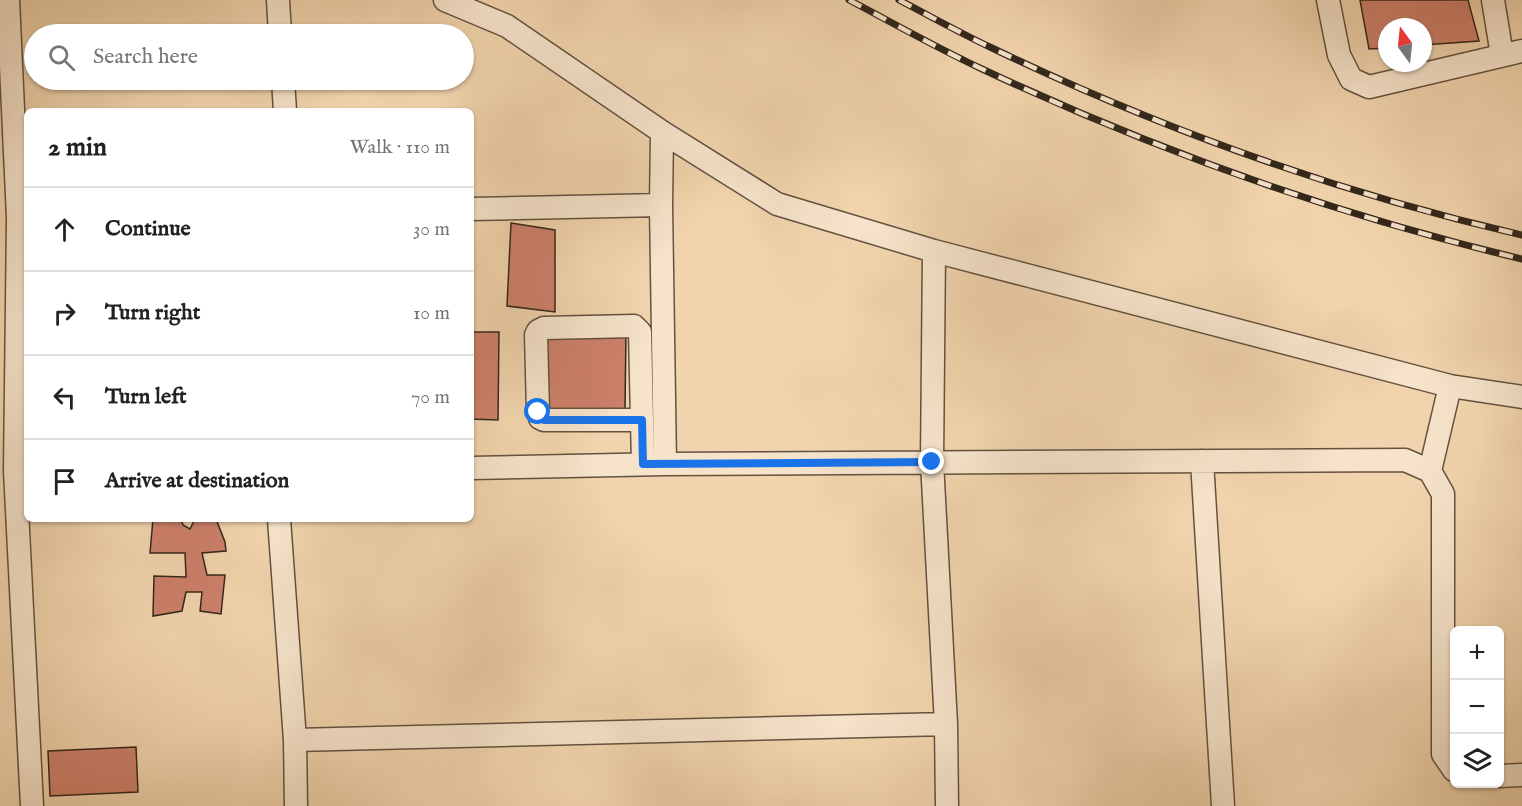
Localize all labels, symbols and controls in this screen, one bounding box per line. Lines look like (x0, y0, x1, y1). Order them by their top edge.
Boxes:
north arrow (1378, 18, 1432, 72)
search box (24, 24, 474, 90)
icon: search (45, 41, 78, 74)
text: Search here (93, 43, 198, 71)
text: 2 min (48, 131, 107, 164)
text: Walk · 110 m (350, 135, 450, 160)
icon: ahead (48, 213, 81, 246)
text: Continue (105, 215, 191, 243)
text: 30 m (413, 217, 450, 242)
icon: right (48, 297, 81, 330)
text: Turn right (105, 299, 200, 327)
text: 10 m (413, 301, 450, 326)
icon: left (48, 381, 81, 414)
text: Turn left (105, 383, 187, 411)
text: 70 m (411, 385, 450, 410)
route start (524, 398, 550, 424)
route end (918, 448, 944, 474)
icon: arrive (48, 465, 81, 498)
text: Arrive at destination (105, 467, 289, 495)
map controls (1450, 626, 1504, 788)
button: + (1450, 626, 1504, 680)
button: − (1450, 680, 1504, 734)
button: layers (1450, 734, 1504, 788)

